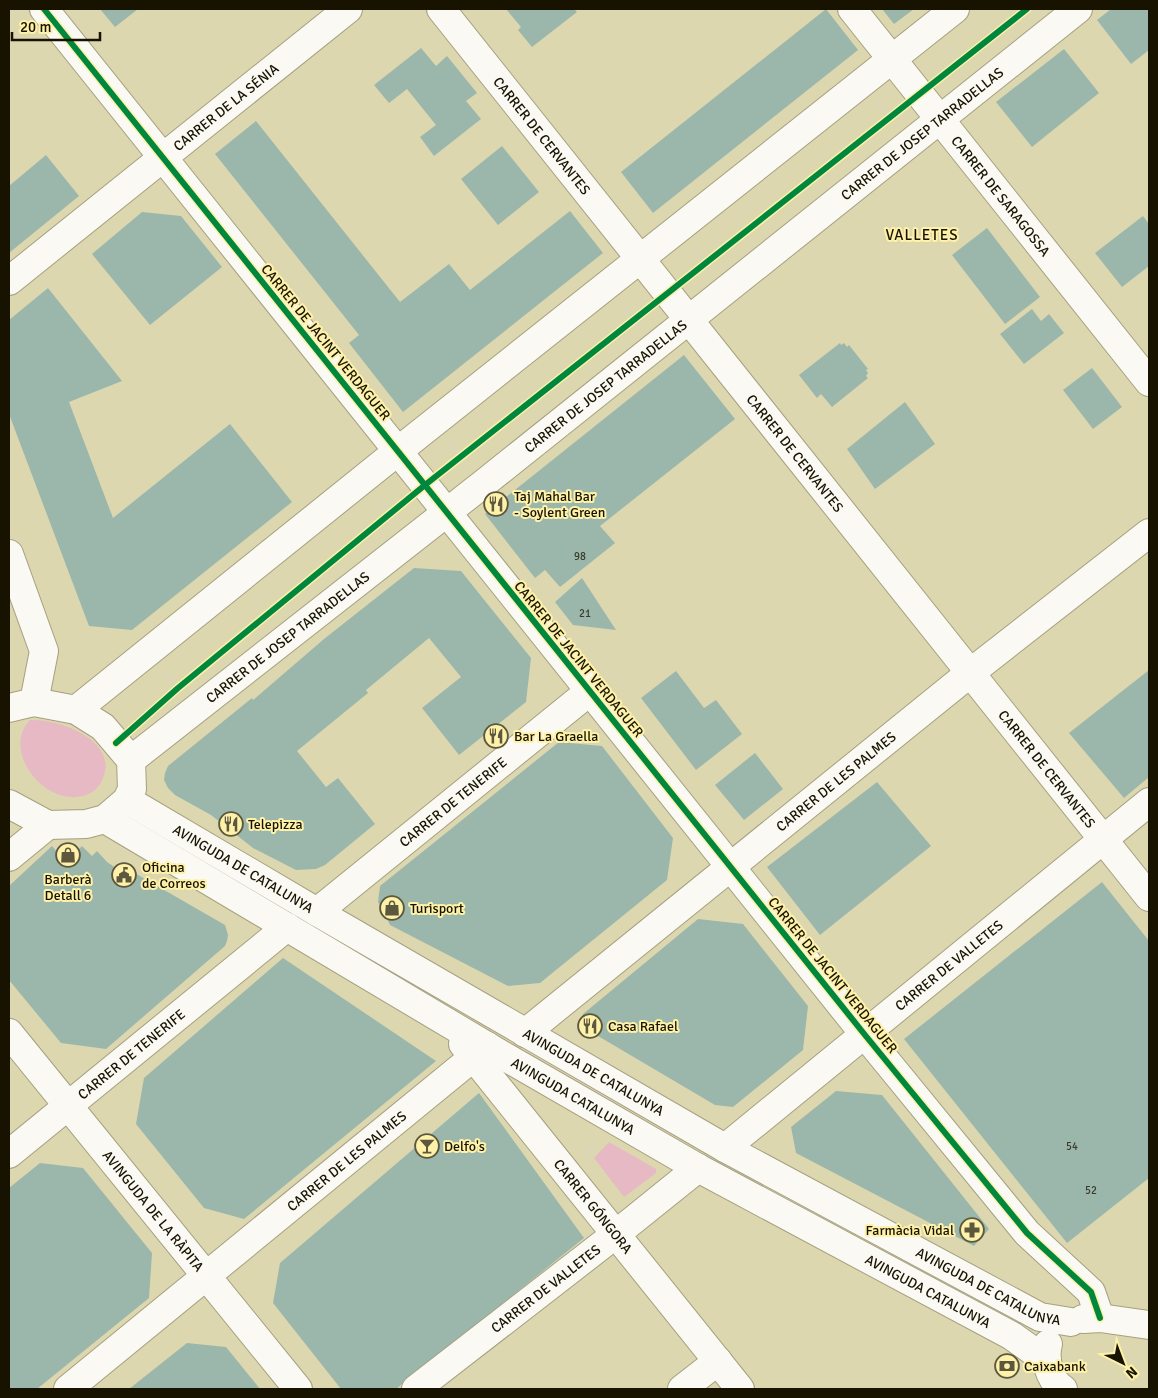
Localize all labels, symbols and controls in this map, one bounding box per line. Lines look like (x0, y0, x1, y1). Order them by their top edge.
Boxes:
scale bar (12, 10, 100, 42)
text: 20 m (20, 18, 51, 36)
street label: CARRER DE LA SÉNIA (170, 60, 283, 155)
street label: CARRER DE JOSEP TARRADELLAS (838, 64, 1007, 204)
street label: CARRER DE CERVANTES (489, 74, 594, 199)
street label: CARRER DE SARAGOSSA (947, 133, 1054, 260)
district label: VALLETES (885, 226, 959, 244)
street label: CARRER DE JACINT VERDAGUER (257, 261, 394, 424)
street label: CARRER DE JOSEP TARRADELLAS (521, 316, 691, 457)
street label: CARRER DE CERVANTES (743, 391, 847, 516)
place label: Taj Mahal Bar - Soylent Green (514, 488, 606, 521)
restaurant icon: Taj Mahal Bar - Soylent Green (483, 491, 509, 517)
house number: 98 (574, 550, 586, 563)
street label: CARRER DE JOSEP TARRADELLAS (203, 568, 373, 707)
street label: CARRER DE JACINT VERDAGUER (510, 578, 647, 741)
house number: 21 (579, 607, 591, 620)
street label: CARRER DE CERVANTES (994, 707, 1099, 832)
restaurant icon: Bar La Graella (483, 723, 509, 749)
place label: Bar La Graella (514, 728, 598, 745)
street label: CARRER DE LES PALMES (773, 728, 900, 835)
street label: CARRER DE TENERIFE (396, 754, 511, 851)
restaurant icon: Telepizza (218, 811, 244, 837)
place label: Telepizza (248, 816, 303, 833)
street label: AVINGUDA DE CATALUNYA (170, 821, 317, 917)
shop icon: Barberà Detall 6 (55, 842, 81, 868)
place label: Oficina de Correos (142, 859, 206, 892)
public building icon: Oficina de Correos (111, 862, 137, 888)
place label: Barberà Detall 6 (44, 871, 92, 904)
street label: CARRER DE JACINT VERDAGUER (764, 894, 901, 1057)
shop icon: Turisport (379, 895, 405, 921)
place label: Turisport (410, 900, 464, 917)
street label: CARRER DE VALLETES (892, 917, 1007, 1015)
street label: CARRER DE TENERIFE (75, 1006, 189, 1103)
restaurant icon: Casa Rafael (577, 1013, 603, 1039)
place label: Casa Rafael (608, 1018, 678, 1035)
street label: AVINGUDA DE CATALUNYA (520, 1025, 667, 1120)
street label: AVINGUDA CATALUNYA (508, 1054, 638, 1139)
street label: CARRER DE LES PALMES (284, 1107, 410, 1215)
bar icon: Delfo's (414, 1133, 440, 1159)
place label: Delfo's (444, 1138, 485, 1155)
house number: 54 (1066, 1140, 1078, 1153)
street label: AVINGUDA DE LA RÀPITA (99, 1147, 207, 1275)
street label: CARRER GÓNGORA (550, 1156, 636, 1258)
house number: 52 (1085, 1184, 1097, 1197)
pharmacy icon: Farmàcia Vidal (959, 1217, 985, 1243)
place label: Farmàcia Vidal (866, 1222, 954, 1239)
street label: CARRER DE VALLETES (488, 1241, 604, 1337)
street label: AVINGUDA DE CATALUNYA (913, 1244, 1062, 1329)
street label: AVINGUDA CATALUNYA (862, 1251, 994, 1332)
north arrow (1098, 1338, 1148, 1388)
bank icon: Caixabank (994, 1353, 1020, 1379)
place label: Caixabank (1024, 1358, 1086, 1375)
text: N (1122, 1363, 1141, 1382)

